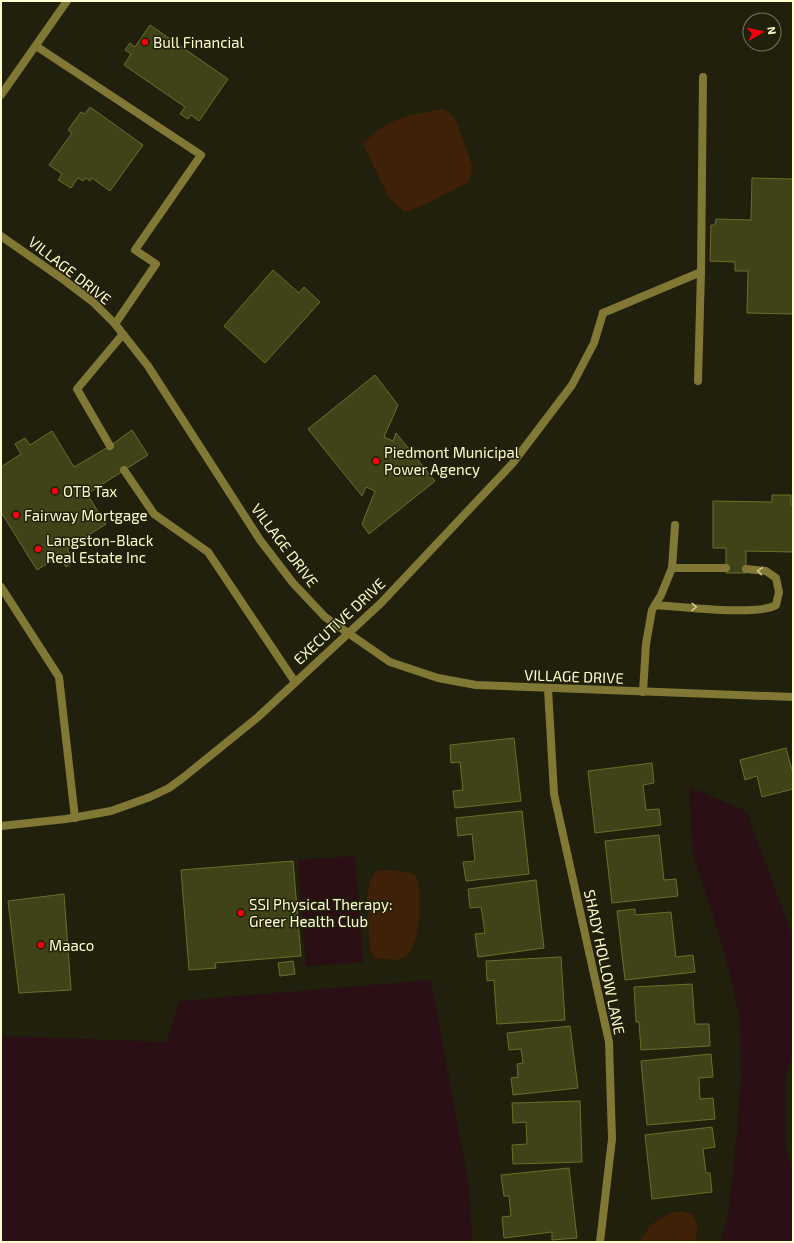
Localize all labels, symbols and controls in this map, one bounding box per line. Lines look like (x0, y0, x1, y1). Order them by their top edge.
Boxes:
north arrow (742, 12, 782, 52)
text: N (765, 25, 779, 35)
place label: Bull Financial (153, 33, 244, 51)
marker: Bull Financial (140, 37, 150, 47)
street label: VILLAGE DRIVE (25, 232, 115, 308)
place label: Piedmont Municipal Power Agency (384, 443, 520, 478)
marker: Piedmont Municipal Power Agency (371, 456, 381, 466)
place label: OTB Tax (63, 482, 117, 500)
marker: OTB Tax (50, 486, 60, 496)
street label: VILLAGE DRIVE (248, 500, 322, 590)
place label: Fairway Mortgage (24, 506, 148, 524)
marker: Fairway Mortgage (11, 510, 21, 520)
place label: Langston-Black Real Estate Inc (46, 531, 154, 566)
marker: Langston-Black Real Estate Inc (33, 544, 43, 554)
one-way arrow (757, 567, 763, 576)
street label: EXECUTIVE DRIVE (290, 574, 388, 668)
one-way arrow (691, 603, 697, 612)
street label: VILLAGE DRIVE (524, 665, 624, 687)
street label: SHADY HOLLOW LANE (581, 888, 629, 1036)
place label: SSI Physical Therapy: Greer Health Club (249, 895, 392, 930)
marker: SSI Physical Therapy: Greer Health Club (236, 908, 246, 918)
place label: Maaco (49, 936, 94, 954)
marker: Maaco (36, 940, 46, 950)

